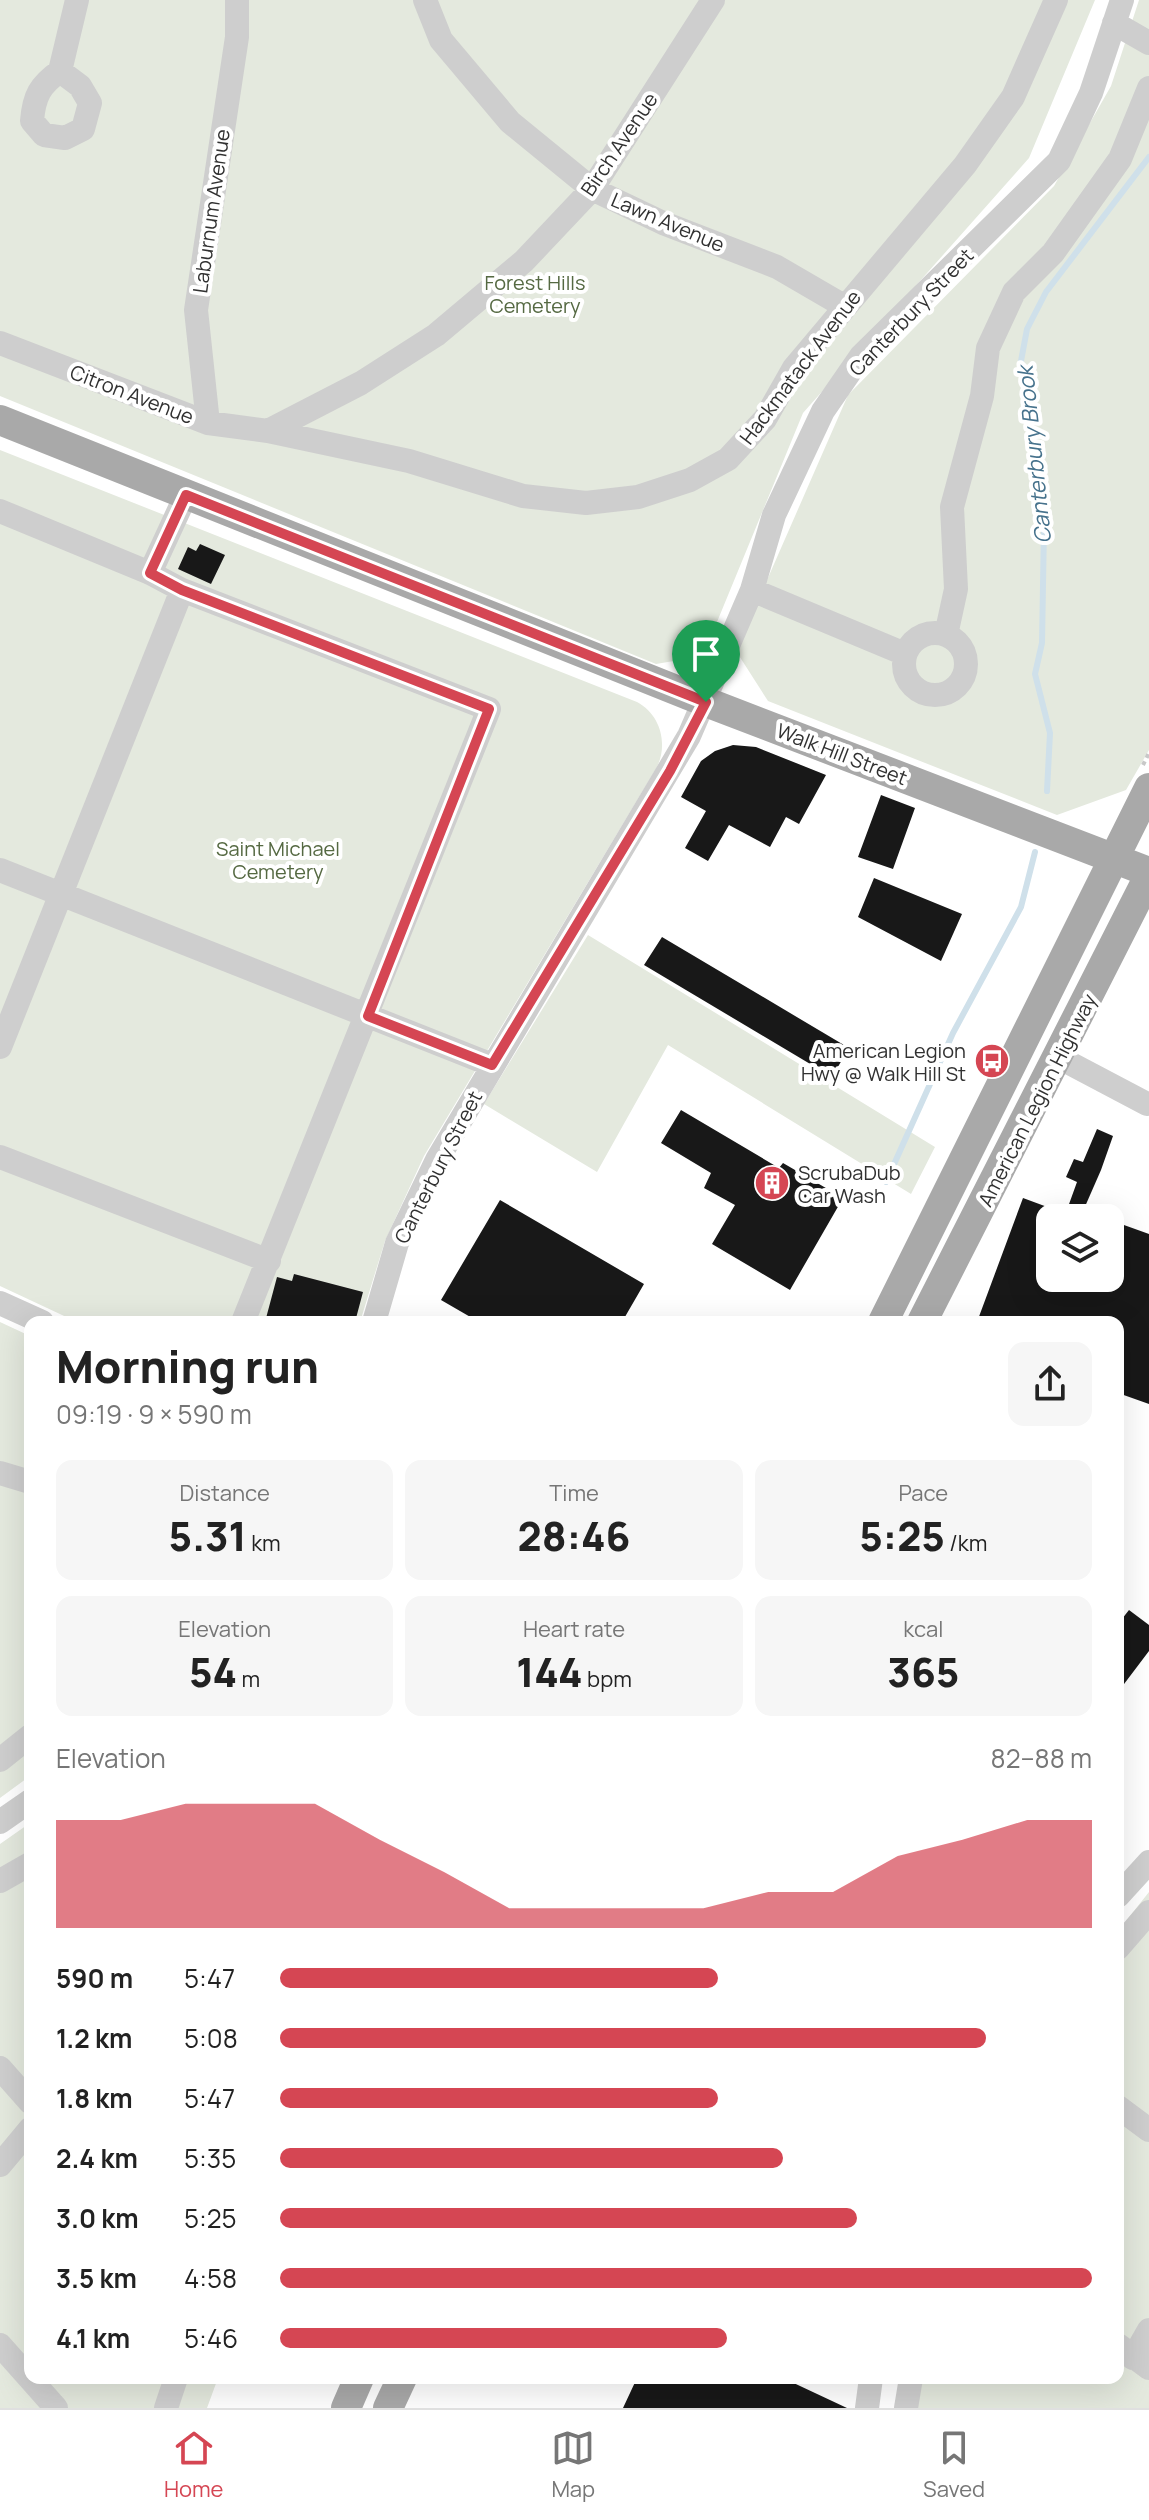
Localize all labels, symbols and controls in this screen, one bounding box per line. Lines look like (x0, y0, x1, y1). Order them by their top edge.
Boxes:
street label: Birch Avenue (574, 87, 664, 201)
street label: Laburnum Avenue (186, 127, 236, 295)
street label: Lawn Avenue (607, 186, 729, 258)
street label: Canterbury Street (843, 242, 979, 382)
park label: Forest Hills Cemetery (484, 269, 586, 319)
street label: Hackmatack Avenue (733, 284, 867, 450)
street label: Citron Avenue (66, 358, 198, 430)
water label: Canterbury Brook (1009, 362, 1058, 545)
pin (672, 620, 740, 702)
icon: arrive (684, 632, 728, 676)
street label: Walk Hill Street (773, 717, 911, 791)
park label: Saint Michael Cemetery (216, 835, 340, 885)
street label: American Legion Highway (972, 989, 1103, 1211)
place label: American Legion Hwy @ Walk Hill St (801, 1037, 966, 1087)
bus stop icon: American Legion Hwy @ Walk Hill St (973, 1042, 1011, 1080)
street label: Canterbury Street (388, 1086, 488, 1248)
place label: ScrubaDub Car Wash (798, 1159, 901, 1209)
building icon: ScrubaDub Car Wash (753, 1164, 791, 1202)
map controls (1036, 1204, 1124, 1292)
button: layers (1036, 1204, 1124, 1292)
text: Morning run (56, 1336, 319, 1396)
button: share (1008, 1342, 1092, 1426)
text: 09:19 · 9 × 590 m (56, 1396, 252, 1432)
text: Distance (180, 1478, 270, 1508)
text: Time (549, 1478, 599, 1508)
text: Pace (898, 1478, 948, 1508)
text: 5.31 (169, 1508, 247, 1563)
text: 28:46 (518, 1508, 630, 1563)
text: 5:25 (859, 1508, 945, 1563)
text: km (247, 1528, 281, 1558)
text: /km (945, 1528, 987, 1558)
text: Elevation (178, 1614, 271, 1644)
text: Heart rate (523, 1614, 625, 1644)
text: kcal (903, 1614, 943, 1644)
text: 54 (189, 1644, 237, 1699)
text: 144 (516, 1644, 583, 1699)
text: 365 (887, 1644, 959, 1699)
text: m (237, 1664, 260, 1694)
text: bpm (583, 1664, 632, 1694)
text: Elevation (56, 1740, 166, 1776)
text: 82–88 m (991, 1740, 1092, 1776)
text: 590 m (56, 1960, 133, 1996)
text: 5:47 (184, 1960, 235, 1996)
text: 1.2 km (56, 2020, 132, 2056)
text: 5:08 (184, 2020, 238, 2056)
text: 1.8 km (56, 2080, 133, 2116)
text: 5:47 (184, 2080, 235, 2116)
text: 2.4 km (56, 2140, 138, 2176)
text: 5:35 (184, 2140, 236, 2176)
text: 3.0 km (56, 2200, 139, 2236)
text: 5:25 (184, 2200, 237, 2236)
text: 3.5 km (56, 2260, 137, 2296)
text: 4:58 (184, 2260, 237, 2296)
text: 4.1 km (56, 2320, 130, 2356)
text: 5:46 (184, 2320, 238, 2356)
tab: Home (164, 2426, 223, 2504)
tab: Map (551, 2426, 595, 2504)
tab: Saved (923, 2426, 985, 2504)

